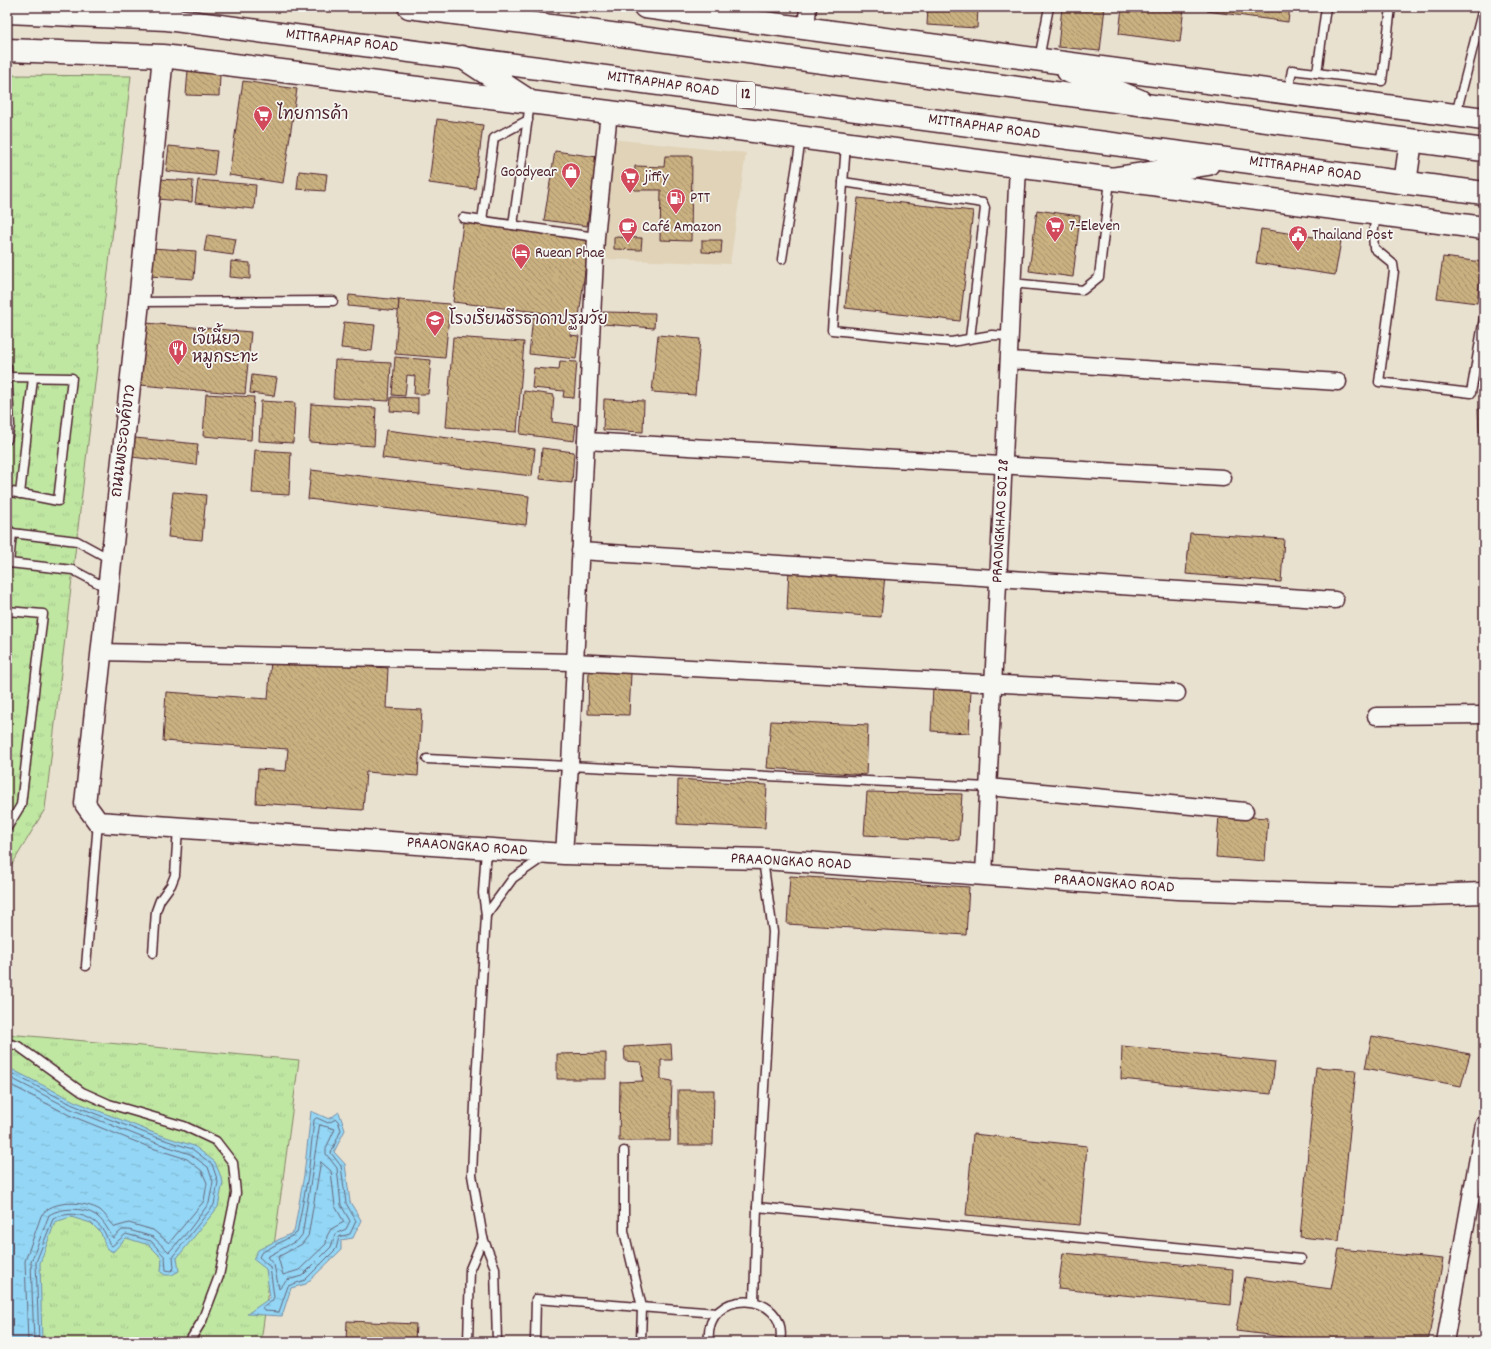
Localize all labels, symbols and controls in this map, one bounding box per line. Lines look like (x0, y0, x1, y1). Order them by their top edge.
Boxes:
street label: MITTRAPHAP ROAD (285, 23, 399, 59)
street label: MITTRAPHAP ROAD (606, 65, 720, 103)
road number: 12 (737, 82, 755, 108)
place label: ไทยการค้า (276, 102, 348, 127)
supermarket icon: ไทยการค้า (252, 104, 274, 132)
street label: MITTRAPHAP ROAD (927, 108, 1041, 146)
street label: MITTRAPHAP ROAD (1248, 150, 1362, 188)
place label: Goodyear (500, 161, 557, 184)
shop icon: Goodyear (560, 161, 582, 189)
supermarket icon: jiffy (619, 166, 641, 194)
place label: jiffy (642, 166, 669, 189)
fuel station icon: PTT (665, 187, 687, 215)
place label: PTT (690, 187, 711, 210)
supermarket icon: 7-Eleven (1044, 215, 1066, 243)
place label: 7-Eleven (1069, 215, 1120, 238)
cafe icon: Café Amazon (617, 216, 639, 244)
place label: Café Amazon (642, 216, 721, 239)
public building icon: Thailand Post (1287, 224, 1309, 252)
place label: Thailand Post (1312, 224, 1393, 247)
hotel icon: Ruean Phae (510, 242, 532, 270)
place label: Ruean Phae (535, 242, 604, 265)
place label: โรงเรียนธีรธาดาปฐมวัย (449, 307, 608, 332)
school or university icon: โรงเรียนธีรธาดาปฐมวัย (424, 309, 446, 337)
place label: เจ๊เนี้ยว หมูกระทะ (192, 323, 258, 370)
restaurant icon: เจ๊เนี้ยว หมูกระทะ (167, 338, 189, 366)
street label: ถนนพระองค์ขาว (104, 383, 142, 499)
street label: PRAONGKHAO SOI 28 (986, 458, 1016, 584)
street label: PRAAONGKAO ROAD (406, 831, 528, 863)
street label: PRAAONGKAO ROAD (730, 847, 852, 877)
street label: PRAAONGKAO ROAD (1053, 868, 1175, 900)

